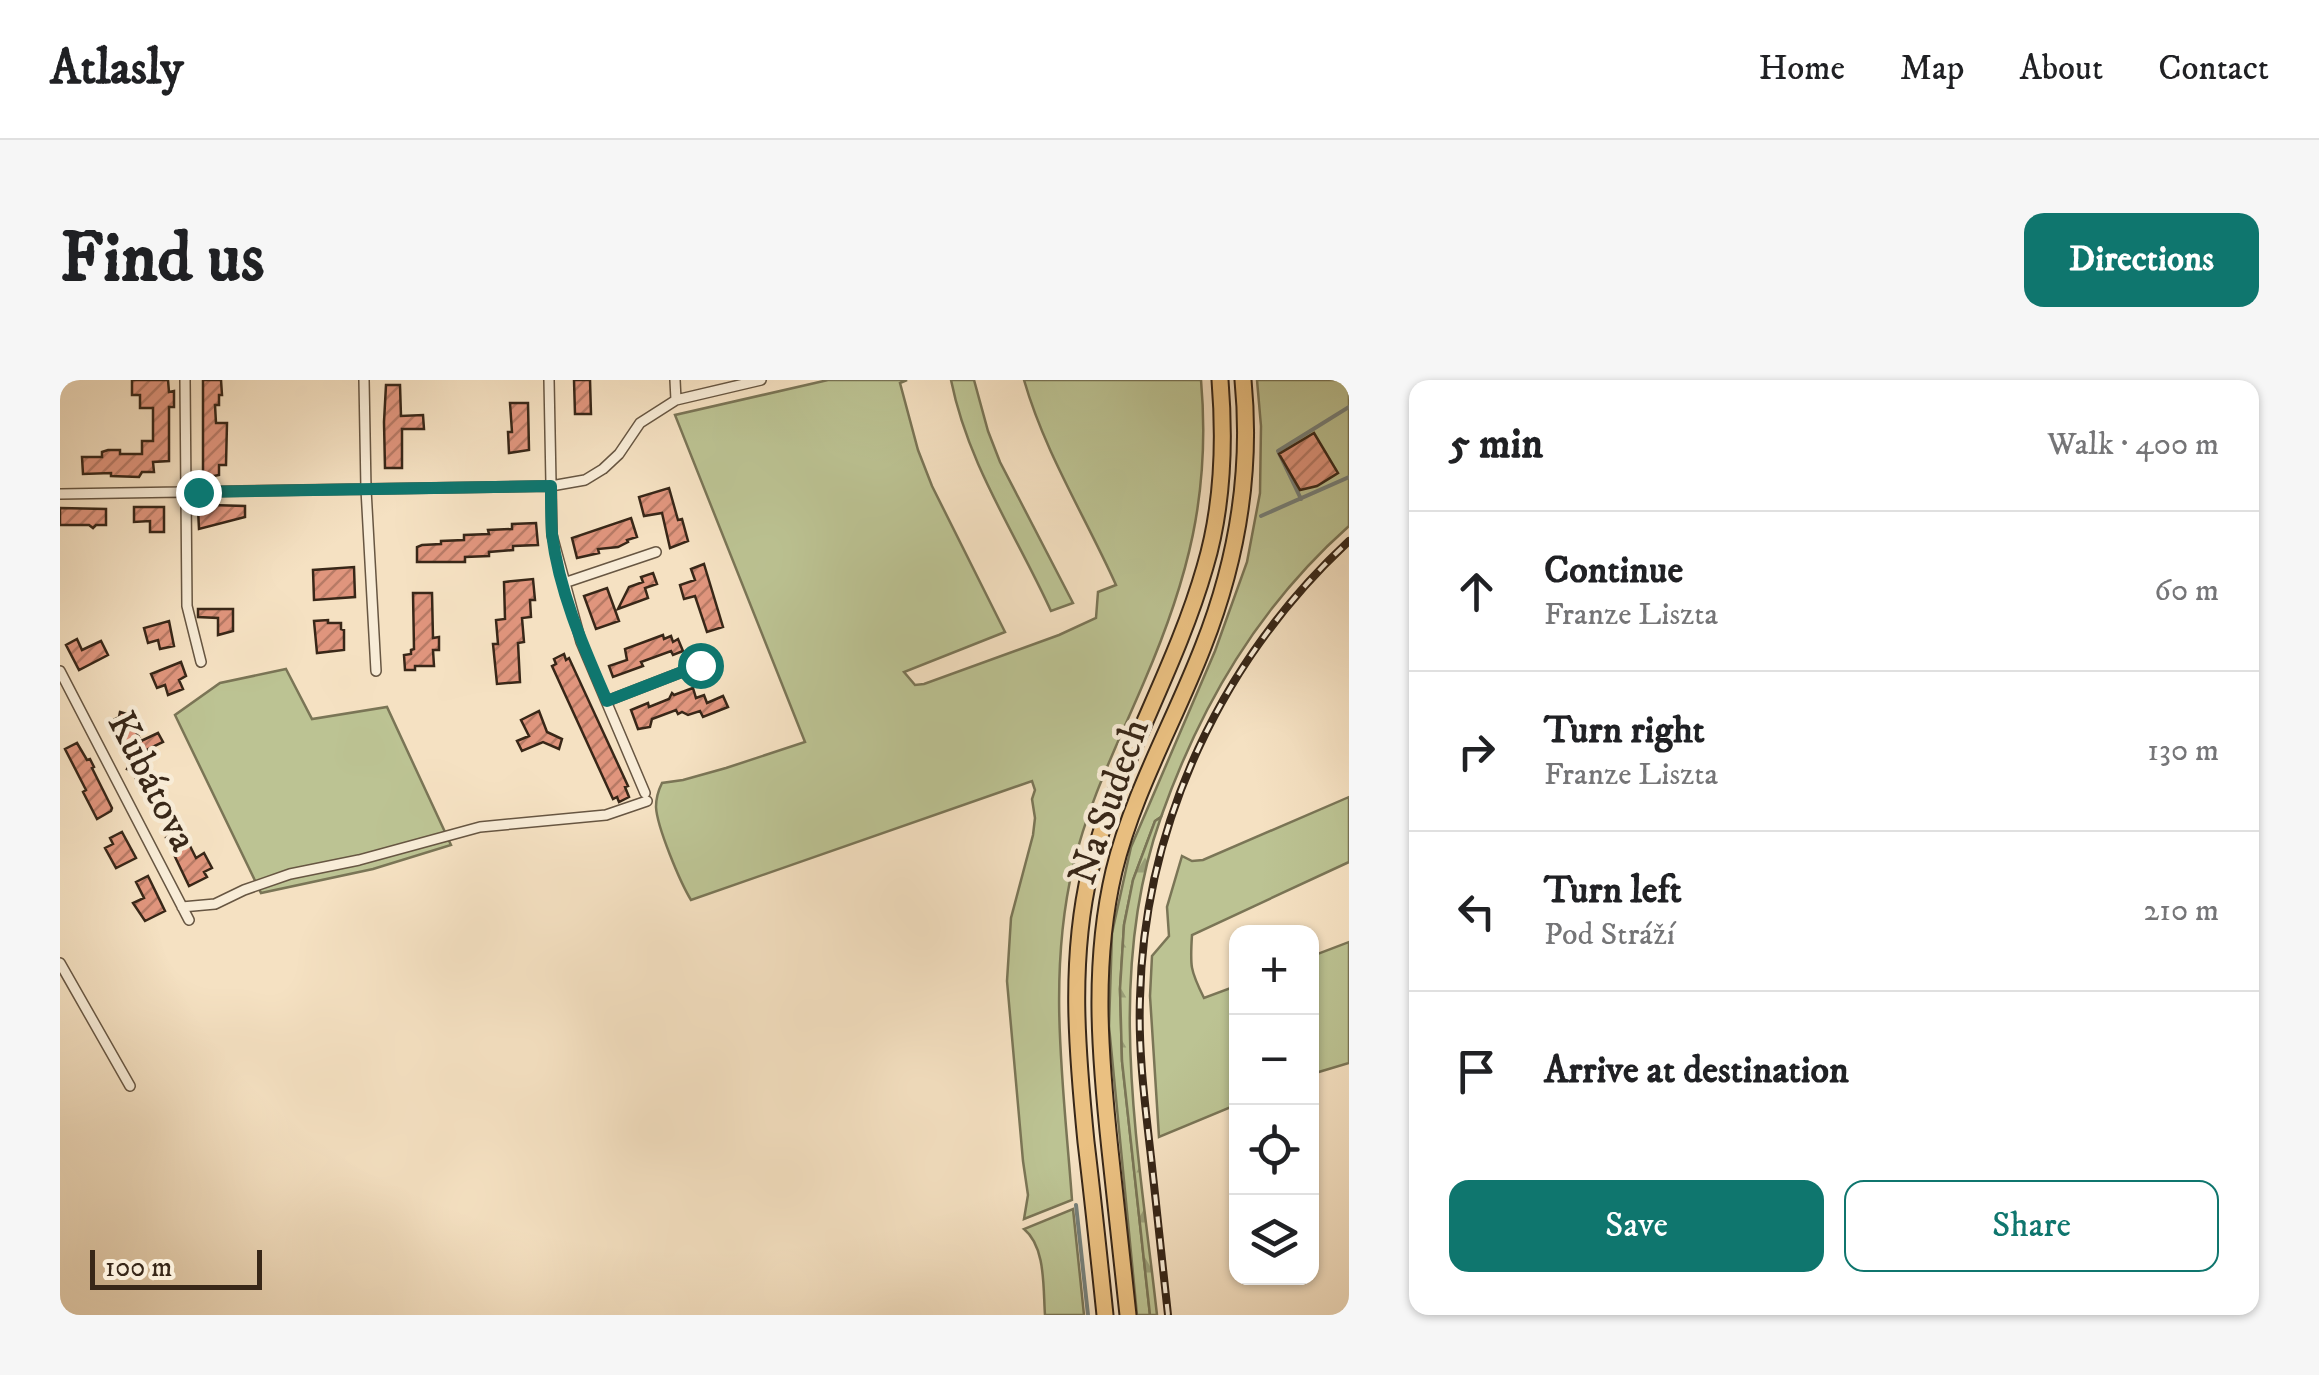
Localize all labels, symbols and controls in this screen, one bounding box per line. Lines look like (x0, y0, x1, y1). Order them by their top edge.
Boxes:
text: Atlasly (50, 39, 183, 99)
text: Home (1758, 47, 1845, 91)
text: Map (1900, 47, 1964, 91)
text: About (2019, 47, 2103, 91)
text: Contact (2158, 47, 2269, 91)
button: Directions (2024, 213, 2259, 307)
text: Find us (60, 216, 264, 304)
text: 5 min (1449, 419, 1543, 471)
text: Walk · 400 m (2047, 425, 2219, 465)
route end (176, 470, 222, 516)
text: Continue (1544, 547, 1683, 595)
icon: ahead (1449, 564, 1504, 619)
text: 60 m (2154, 571, 2219, 611)
text: Franze Liszta (1544, 595, 1718, 635)
route start (678, 643, 724, 689)
street label: Kubátova (95, 704, 207, 860)
text: Turn right (1544, 707, 1705, 755)
street label: Na Sudech (1058, 712, 1162, 892)
icon: right (1449, 724, 1504, 779)
text: 130 m (2147, 731, 2219, 771)
text: Franze Liszta (1544, 755, 1718, 795)
text: Turn left (1544, 867, 1682, 915)
icon: left (1449, 884, 1504, 939)
text: 210 m (2144, 891, 2219, 931)
text: Pod Stráží (1544, 915, 1675, 955)
map controls (1229, 925, 1319, 1285)
button: + (1229, 925, 1319, 1015)
button: − (1229, 1015, 1319, 1105)
icon: arrive (1449, 1044, 1504, 1099)
text: Arrive at destination (1544, 1047, 1849, 1095)
button: locate (1229, 1105, 1319, 1195)
button: Save (1449, 1180, 1824, 1272)
button: Share (1844, 1180, 2219, 1272)
button: layers (1229, 1195, 1319, 1285)
scale bar (90, 1245, 262, 1290)
text: 100 m (105, 1250, 172, 1285)

